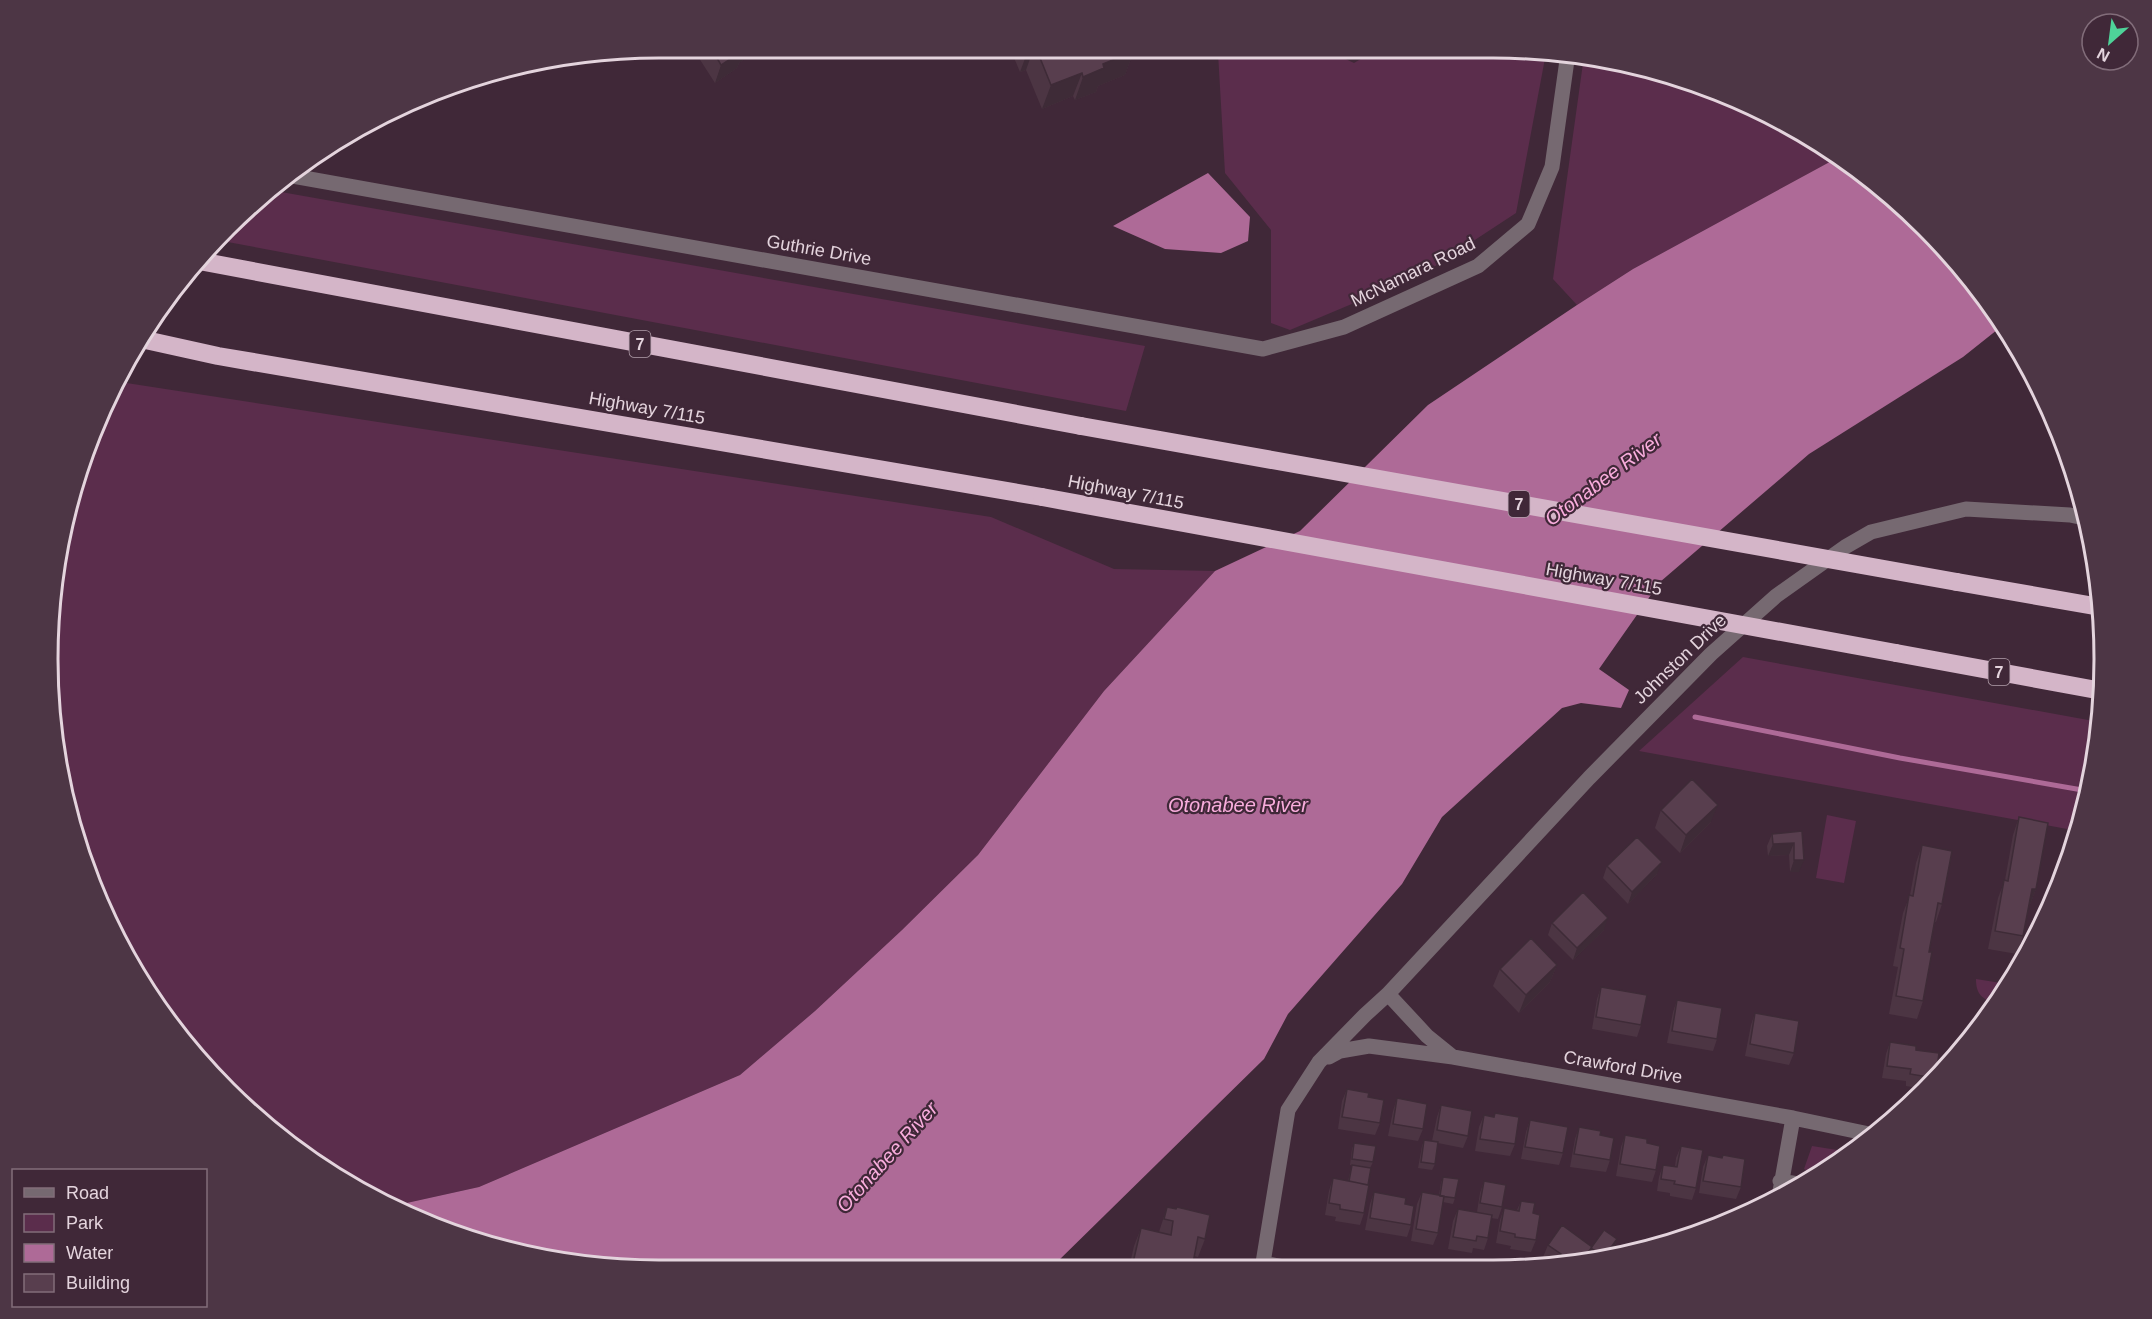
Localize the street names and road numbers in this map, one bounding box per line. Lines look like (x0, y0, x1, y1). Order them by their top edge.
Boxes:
street label: Guthrie Drive (765, 231, 873, 269)
street label: McNamara Road (1347, 233, 1479, 311)
road number: 7 (630, 331, 650, 357)
street label: Highway 7/115 (587, 388, 707, 428)
street label: Highway 7/115 (1066, 471, 1186, 513)
road number: 7 (1508, 491, 1530, 517)
street label: Highway 7/115 (1544, 559, 1664, 599)
street label: Johnston Drive (1630, 610, 1730, 708)
road number: 7 (1988, 659, 2010, 685)
street label: Crawford Drive (1562, 1047, 1684, 1087)

